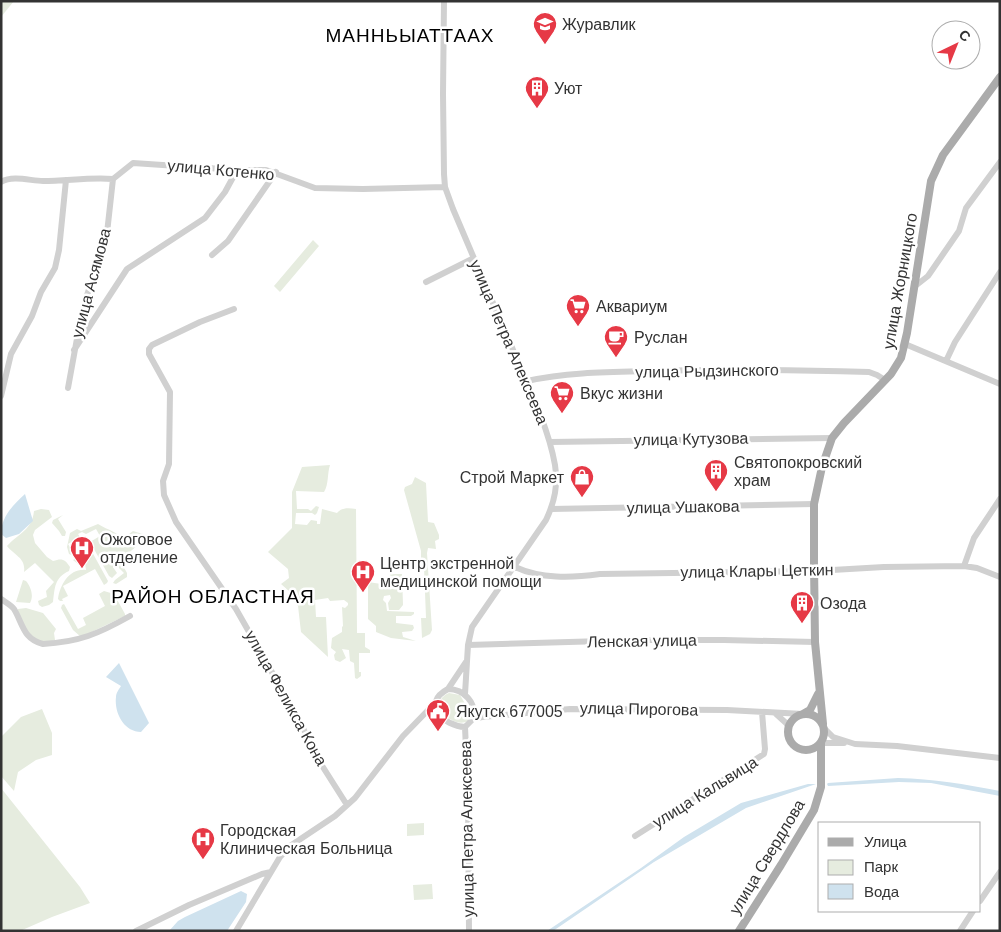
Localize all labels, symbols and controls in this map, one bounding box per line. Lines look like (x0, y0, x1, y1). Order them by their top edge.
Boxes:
school or university icon: Журавлик (532, 11, 558, 45)
place label: Журавлик (562, 16, 637, 33)
north arrow (931, 20, 981, 70)
district label: МАННЬЫАТТААХ (325, 25, 495, 46)
text: С (956, 26, 974, 45)
building icon: Уют (524, 75, 550, 109)
place label: Уют (554, 80, 583, 97)
street label: улица Котенко (167, 157, 275, 183)
street label: улица Жорницкого (880, 211, 920, 351)
street label: улица Асямова (68, 226, 114, 340)
street label: улица Петра Алексеева (467, 257, 551, 427)
supermarket icon: Аквариум (565, 293, 591, 327)
place label: Аквариум (596, 298, 668, 315)
cafe icon: Руслан (603, 324, 629, 358)
place label: Руслан (634, 329, 688, 346)
street label: улица Рыдзинского (635, 361, 779, 381)
supermarket icon: Вкус жизни (549, 380, 575, 414)
place label: Вкус жизни (580, 385, 663, 402)
street label: улица Кутузова (634, 430, 749, 448)
place label: Святопокровский храм (734, 454, 862, 489)
building icon: Святопокровский храм (703, 458, 729, 492)
shop icon: Строй Маркет (569, 464, 595, 498)
place label: Строй Маркет (460, 469, 565, 486)
street label: улица Ушакова (626, 498, 740, 516)
place label: Ожоговое отделение (100, 531, 178, 566)
hospital icon: Ожоговое отделение (69, 535, 95, 569)
place label: Центр экстренной медицинской помощи (380, 555, 542, 590)
hospital icon: Центр экстренной медицинской помощи (350, 559, 376, 593)
street label: улица Клары Цеткин (680, 561, 834, 581)
district label: РАЙОН ОБЛАСТНАЯ (111, 586, 315, 607)
building icon: Озода (789, 590, 815, 624)
place label: Озода (820, 595, 866, 612)
street label: улица Феликса Кона (242, 628, 330, 769)
street label: Ленская улица (587, 632, 697, 650)
public building icon: Якутск 677005 (425, 698, 451, 732)
street label: улица Пирогова (580, 699, 698, 719)
place label: Якутск 677005 (456, 703, 563, 720)
street label: улица Петра Алексеева (457, 740, 477, 918)
street label: улица Кальвица (650, 753, 760, 831)
street label: улица Свердлова (726, 797, 808, 917)
place label: Городская Клиническая Больница (220, 822, 393, 857)
legend (818, 822, 981, 912)
hospital icon: Городская Клиническая Больница (190, 826, 216, 860)
text: Улица (864, 833, 907, 850)
text: Парк (864, 858, 898, 875)
text: Вода (864, 883, 900, 900)

